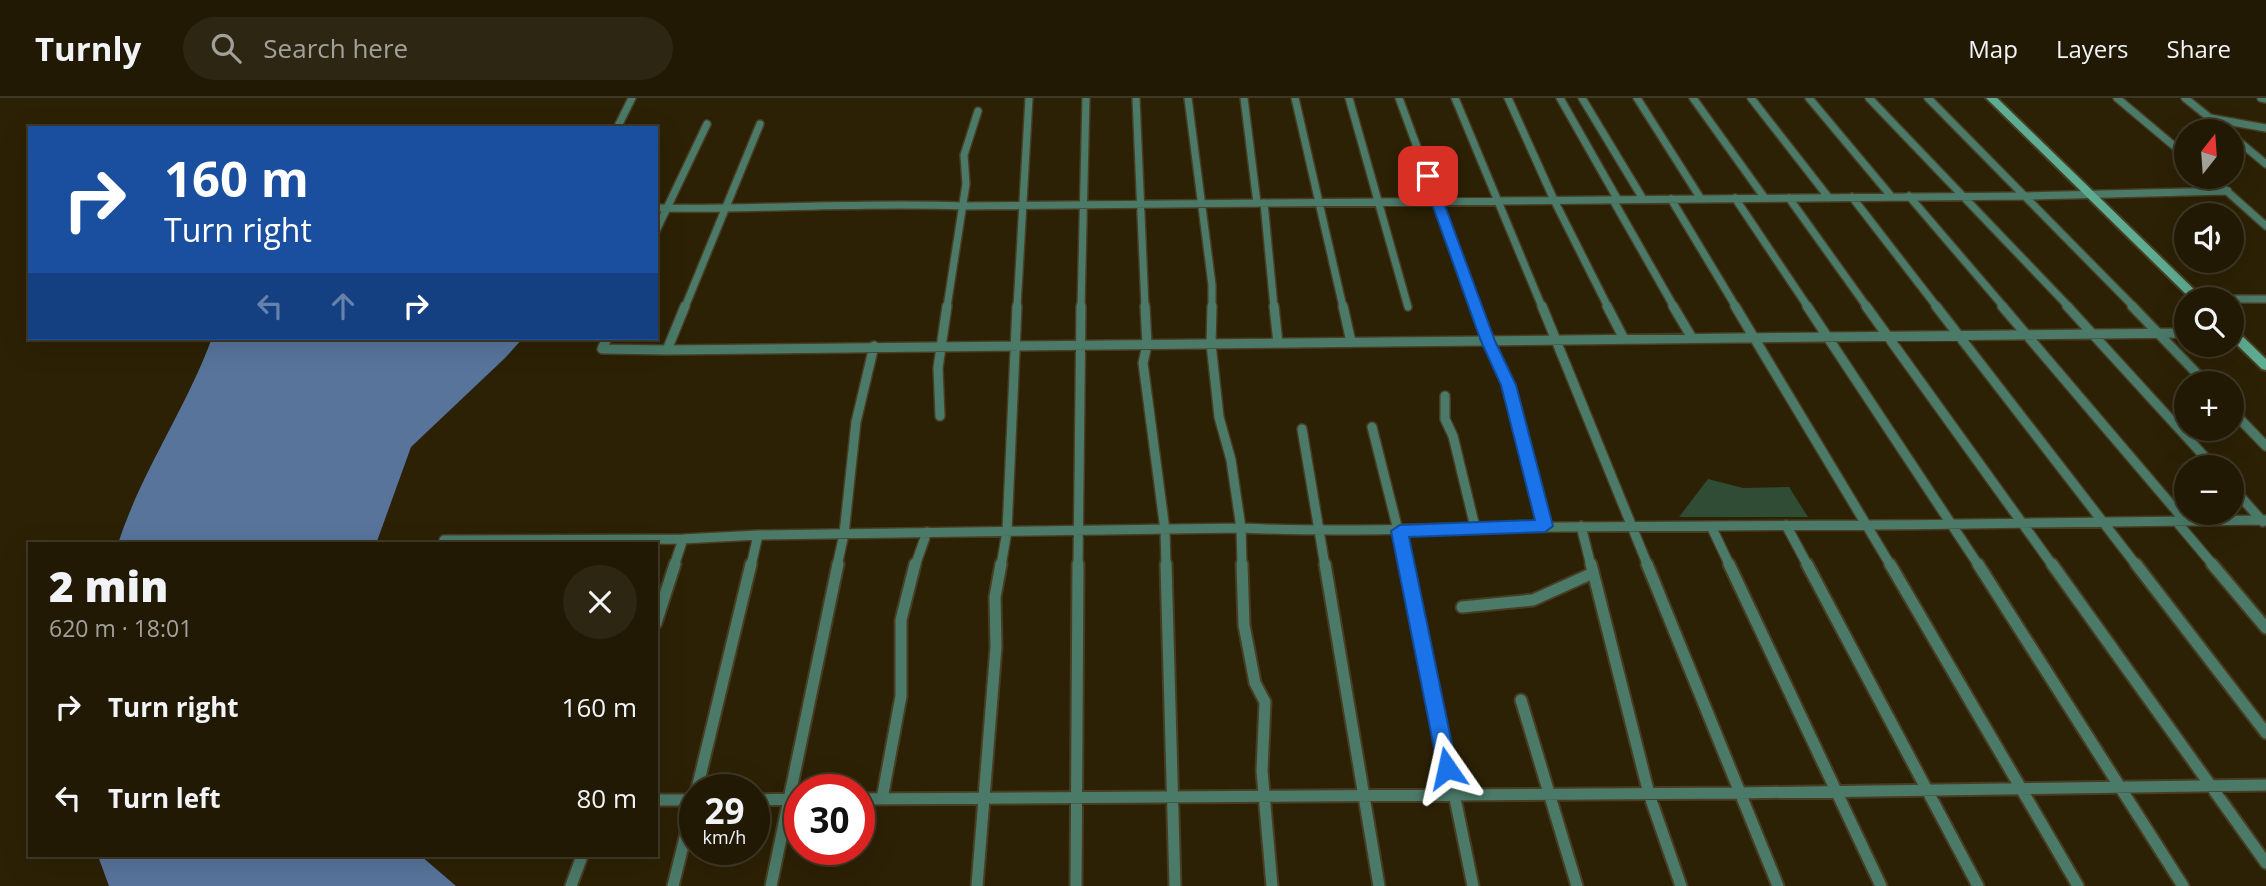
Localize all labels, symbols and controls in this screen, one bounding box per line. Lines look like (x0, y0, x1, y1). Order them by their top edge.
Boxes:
search box (183, 17, 673, 80)
text: Turnly (35, 26, 141, 71)
icon: search (207, 29, 245, 67)
text: Search here (263, 30, 408, 66)
text: Map (1968, 32, 2018, 65)
text: Layers (2056, 32, 2129, 65)
text: Share (2167, 32, 2231, 65)
north arrow (2174, 119, 2244, 189)
map controls (2174, 119, 2244, 525)
text: 160 m (164, 145, 309, 211)
pin (1398, 146, 1458, 206)
icon: right (49, 154, 140, 245)
icon: arrive (1409, 157, 1447, 195)
button: sound (2174, 203, 2244, 273)
text: Turn right (164, 208, 312, 251)
icon: left (251, 287, 289, 325)
icon: ahead (324, 287, 362, 325)
icon: right (397, 287, 435, 325)
button: search (2174, 287, 2244, 357)
button: + (2174, 371, 2244, 441)
button: − (2174, 455, 2244, 525)
text: 2 min (49, 557, 168, 614)
button: close (563, 565, 637, 639)
text: 620 m · 18:01 (49, 612, 192, 644)
icon: right (49, 688, 87, 726)
text: Turn right (108, 689, 239, 725)
text: 160 m (562, 689, 637, 725)
position arrow (1410, 731, 1484, 805)
speed limit sign: 30 (784, 774, 875, 865)
icon: left (49, 779, 87, 817)
text: Turn left (108, 780, 220, 816)
text: 80 m (576, 780, 637, 816)
text: 29 (704, 787, 745, 834)
text: km/h (703, 825, 746, 849)

